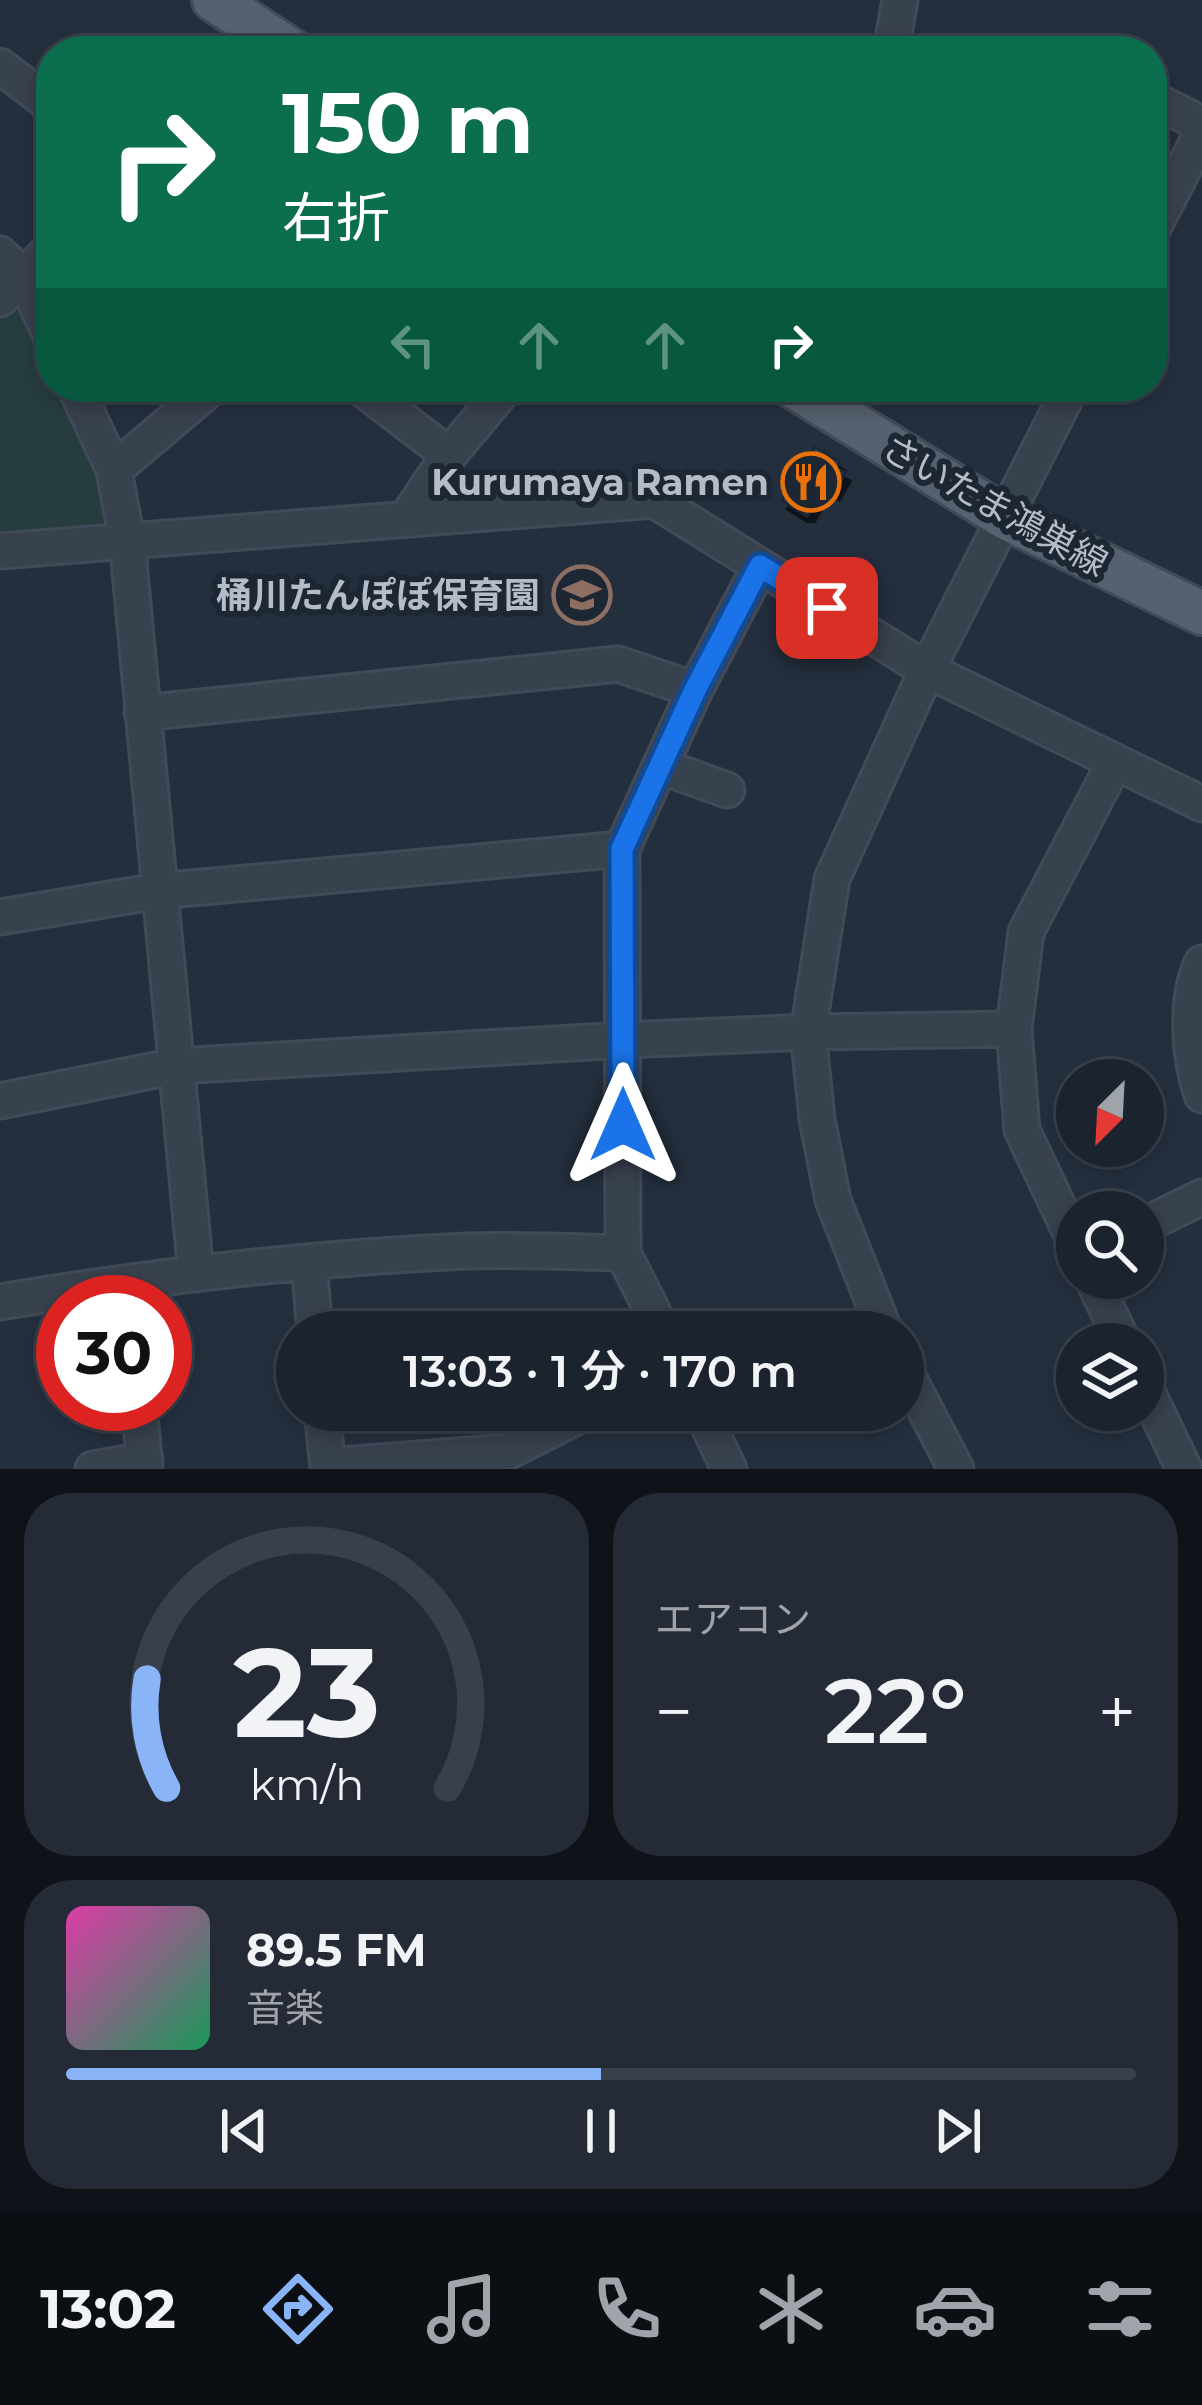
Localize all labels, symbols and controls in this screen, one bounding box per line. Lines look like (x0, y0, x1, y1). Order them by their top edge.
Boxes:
text: 150 m (282, 72, 534, 174)
icon: right (84, 84, 240, 240)
text: 右折 (282, 185, 390, 251)
icon: left (380, 312, 446, 378)
icon: ahead (506, 312, 572, 378)
icon: ahead (632, 312, 698, 378)
icon: right (758, 312, 824, 378)
street label: さいたま鴻巣線 (875, 425, 1115, 585)
restaurant icon: Kurumaya Ramen (780, 451, 842, 513)
place label: Kurumaya Ramen (431, 460, 769, 504)
pin (776, 557, 878, 659)
school or university icon: 桶川たんぽぽ保育園 (551, 564, 613, 626)
place label: 桶川たんぽぽ保育園 (216, 573, 540, 617)
icon: arrive (794, 575, 860, 641)
north arrow (1056, 1059, 1164, 1167)
map controls (1056, 1059, 1164, 1431)
position arrow (560, 1062, 686, 1188)
button: search (1056, 1191, 1164, 1299)
speed limit sign: 30 (36, 1275, 192, 1431)
button: layers (1056, 1323, 1164, 1431)
text: 13:03 · 1 分 · 170 m (403, 1343, 797, 1398)
text: エアコン (655, 1595, 811, 1643)
text: 23 (233, 1616, 380, 1768)
text: 22° (824, 1656, 967, 1766)
text: − (655, 1671, 693, 1752)
text: + (1098, 1671, 1136, 1752)
text: km/h (249, 1757, 364, 1810)
text: 89.5 FM (246, 1922, 427, 1977)
text: 音楽 (246, 1984, 324, 2032)
icon: previous (211, 2098, 277, 2164)
icon: pause (568, 2098, 634, 2164)
icon: next (925, 2098, 991, 2164)
icon: directions (256, 2267, 340, 2351)
icon: music (420, 2267, 504, 2351)
icon: phone (585, 2267, 669, 2351)
icon: climate (749, 2267, 833, 2351)
icon: car (913, 2267, 997, 2351)
icon: filters (1078, 2267, 1162, 2351)
text: 13:02 (40, 2276, 176, 2342)

